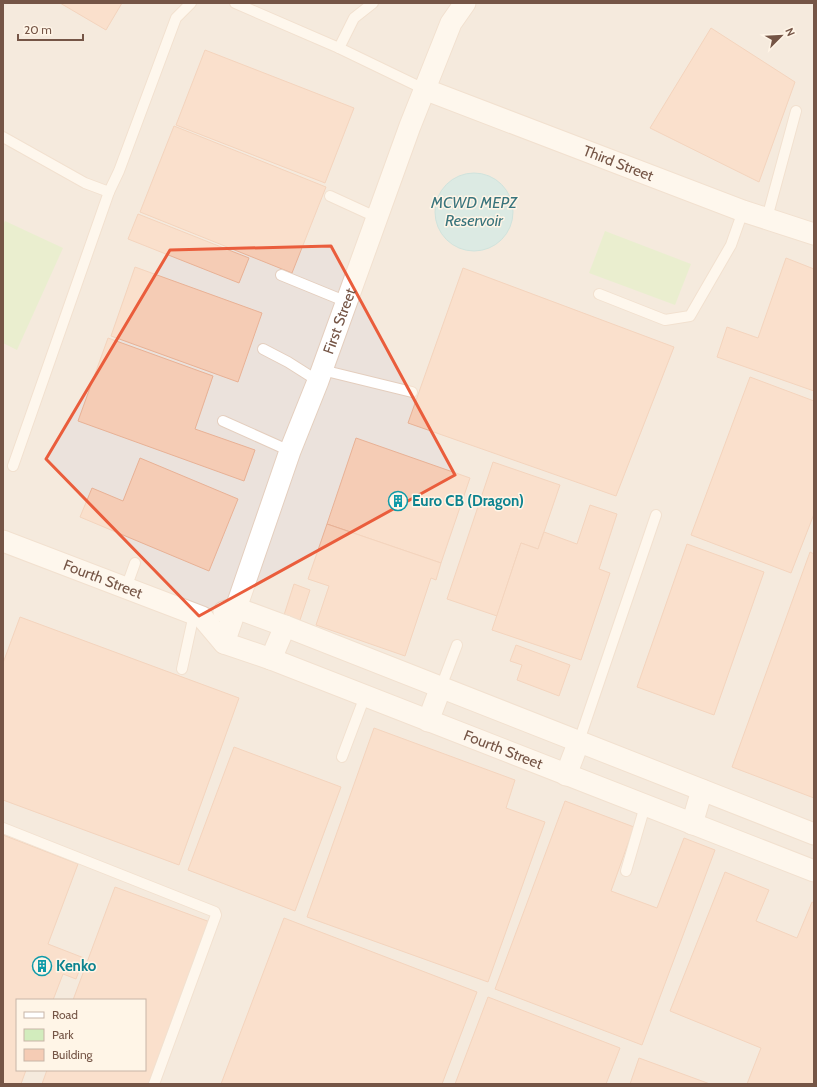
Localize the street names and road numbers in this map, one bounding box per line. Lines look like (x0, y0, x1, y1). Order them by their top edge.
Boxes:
street label: Third Street (580, 142, 656, 185)
street label: First Street (319, 286, 360, 357)
street label: Fourth Street (61, 556, 145, 602)
street label: Fourth Street (461, 726, 545, 773)

